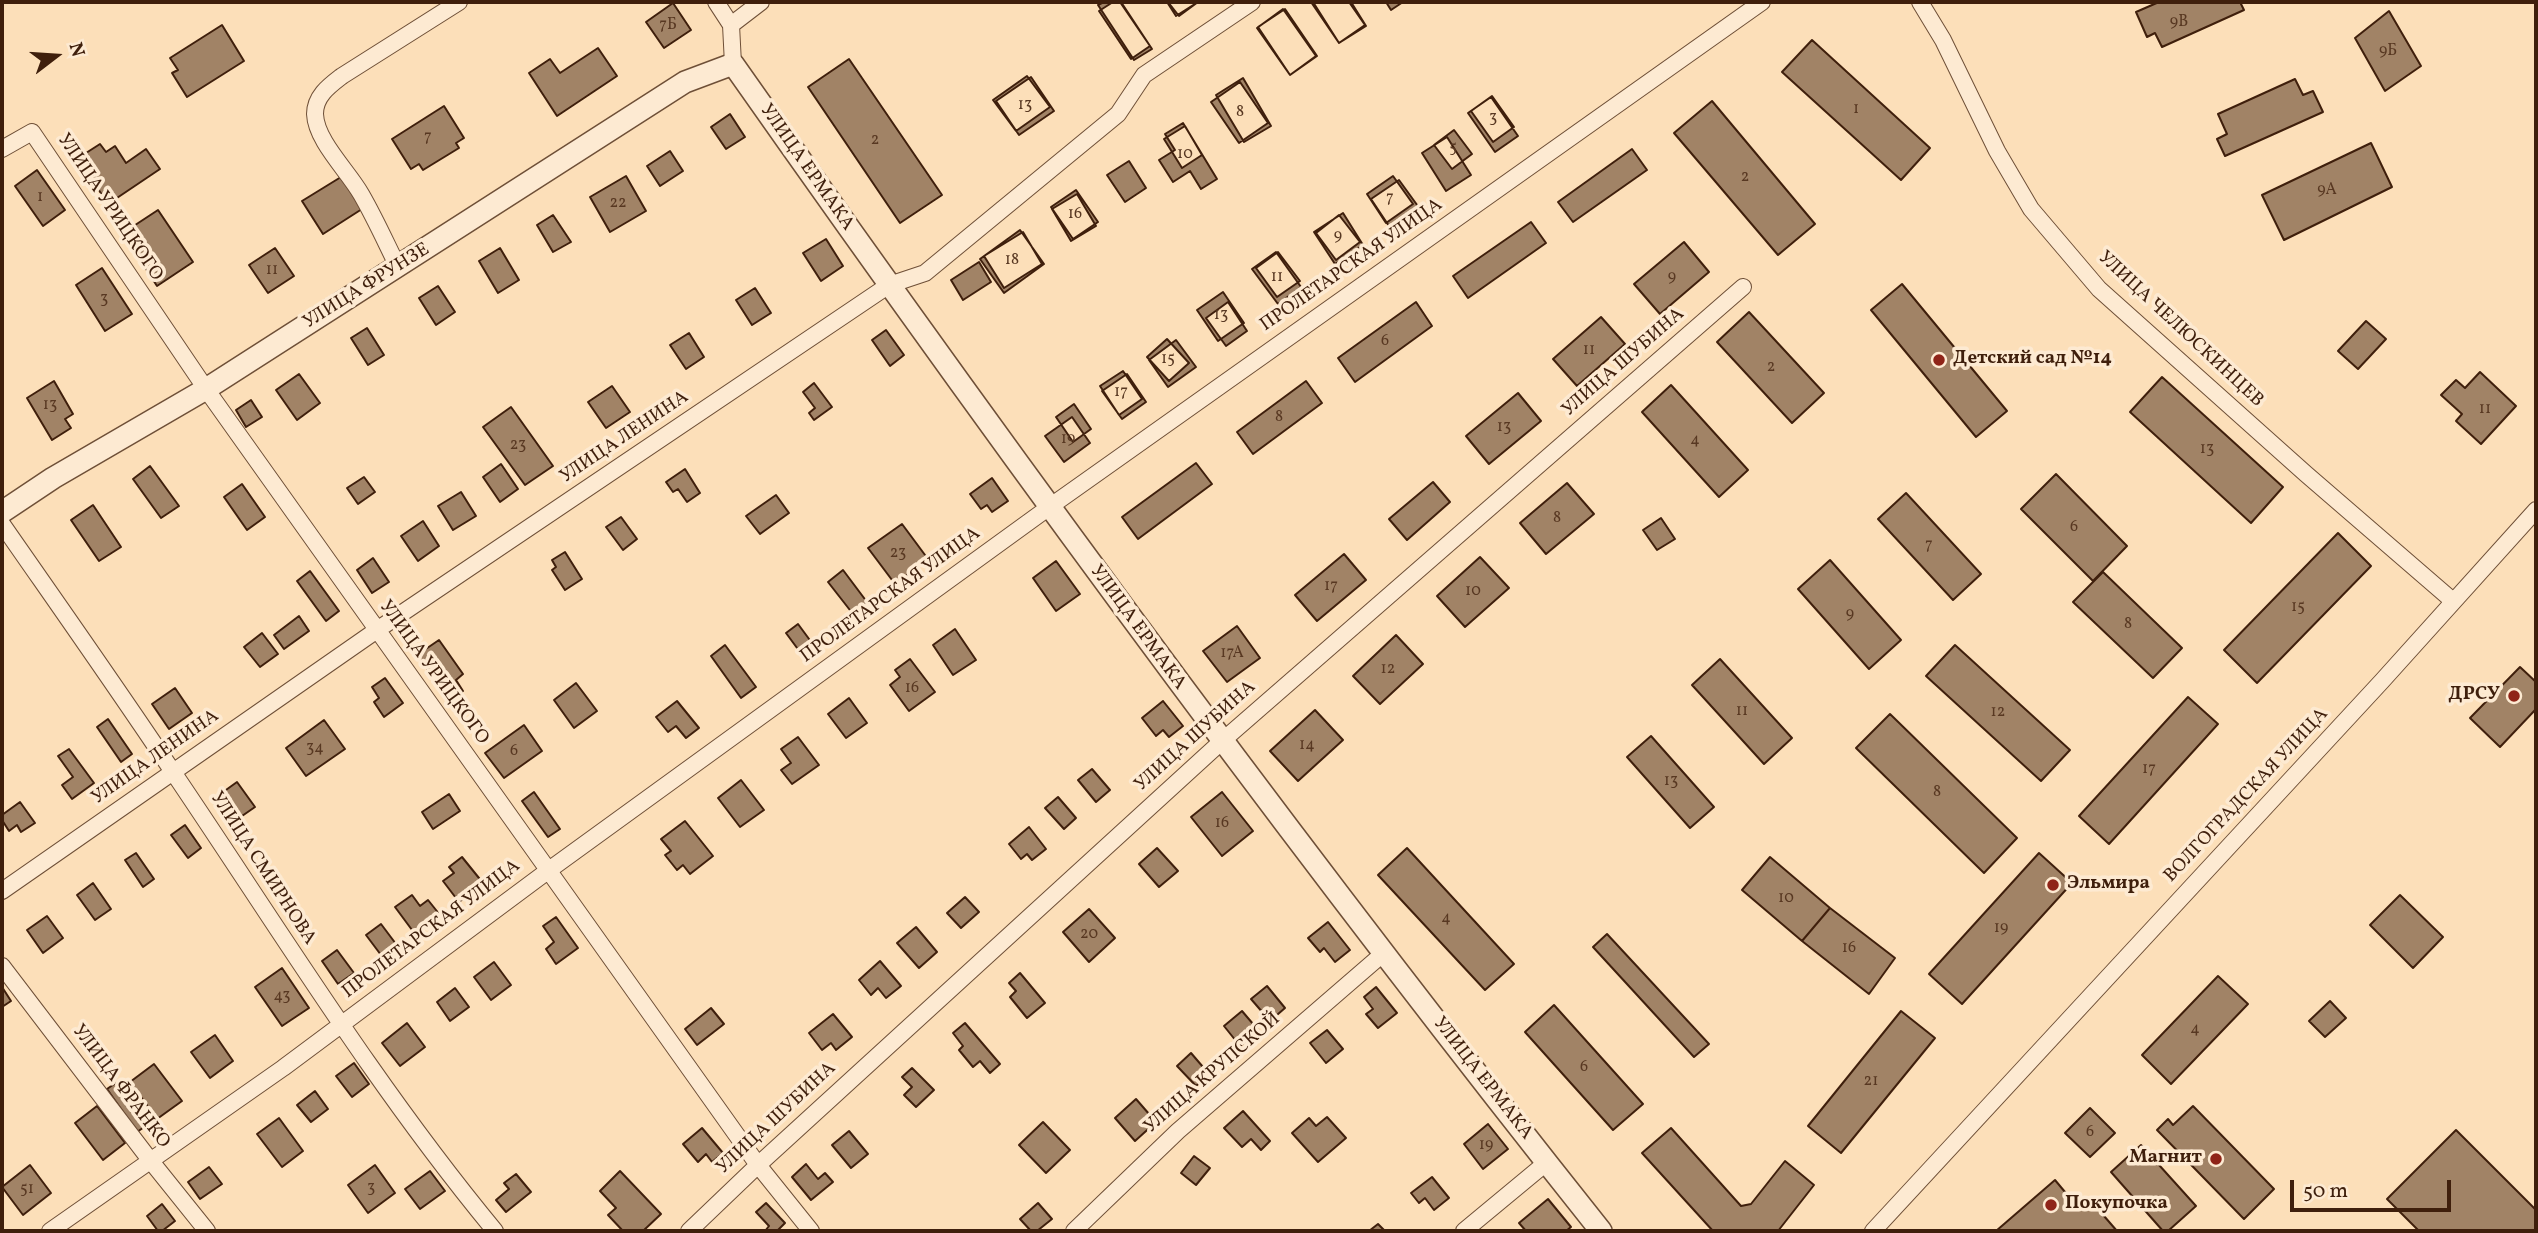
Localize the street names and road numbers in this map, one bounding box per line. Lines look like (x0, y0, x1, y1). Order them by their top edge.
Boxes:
street label: УЛИЦА ЕРМАКА (754, 100, 858, 236)
street label: УЛИЦА УРИЦКОГО (51, 130, 167, 286)
street label: ПРОЛЕТАРСКАЯ УЛИЦА (1257, 194, 1447, 338)
street label: УЛИЦА ФРУНЗЕ (300, 239, 434, 335)
street label: УЛИЦА ЧЕЛЮСКИНЦЕВ (2092, 247, 2268, 413)
street label: УЛИЦА ШУБИНА (1558, 304, 1690, 422)
street label: УЛИЦА ЛЕНИНА (556, 387, 694, 489)
street label: ПРОЛЕТАРСКАЯ УЛИЦА (797, 523, 985, 669)
street label: УЛИЦА ЕРМАКА (1084, 561, 1190, 695)
street label: УЛИЦА УРИЦКОГО (373, 596, 493, 750)
street label: УЛИЦА ШУБИНА (1131, 677, 1261, 797)
street label: ВОЛГОГРАДСКАЯ УЛИЦА (2160, 704, 2334, 888)
street label: УЛИЦА ЛЕНИНА (88, 706, 224, 810)
street label: УЛИЦА СМИРНОВА (204, 788, 320, 950)
street label: ПРОЛЕТАРСКАЯ УЛИЦА (338, 856, 526, 1004)
street label: УЛИЦА КРУПСКОЙ (1140, 1009, 1286, 1139)
street label: УЛИЦА ЕРМАКА (1427, 1013, 1537, 1145)
street label: УЛИЦА ФРАНКО (66, 1021, 174, 1153)
street label: УЛИЦА ШУБИНА (713, 1058, 841, 1180)

